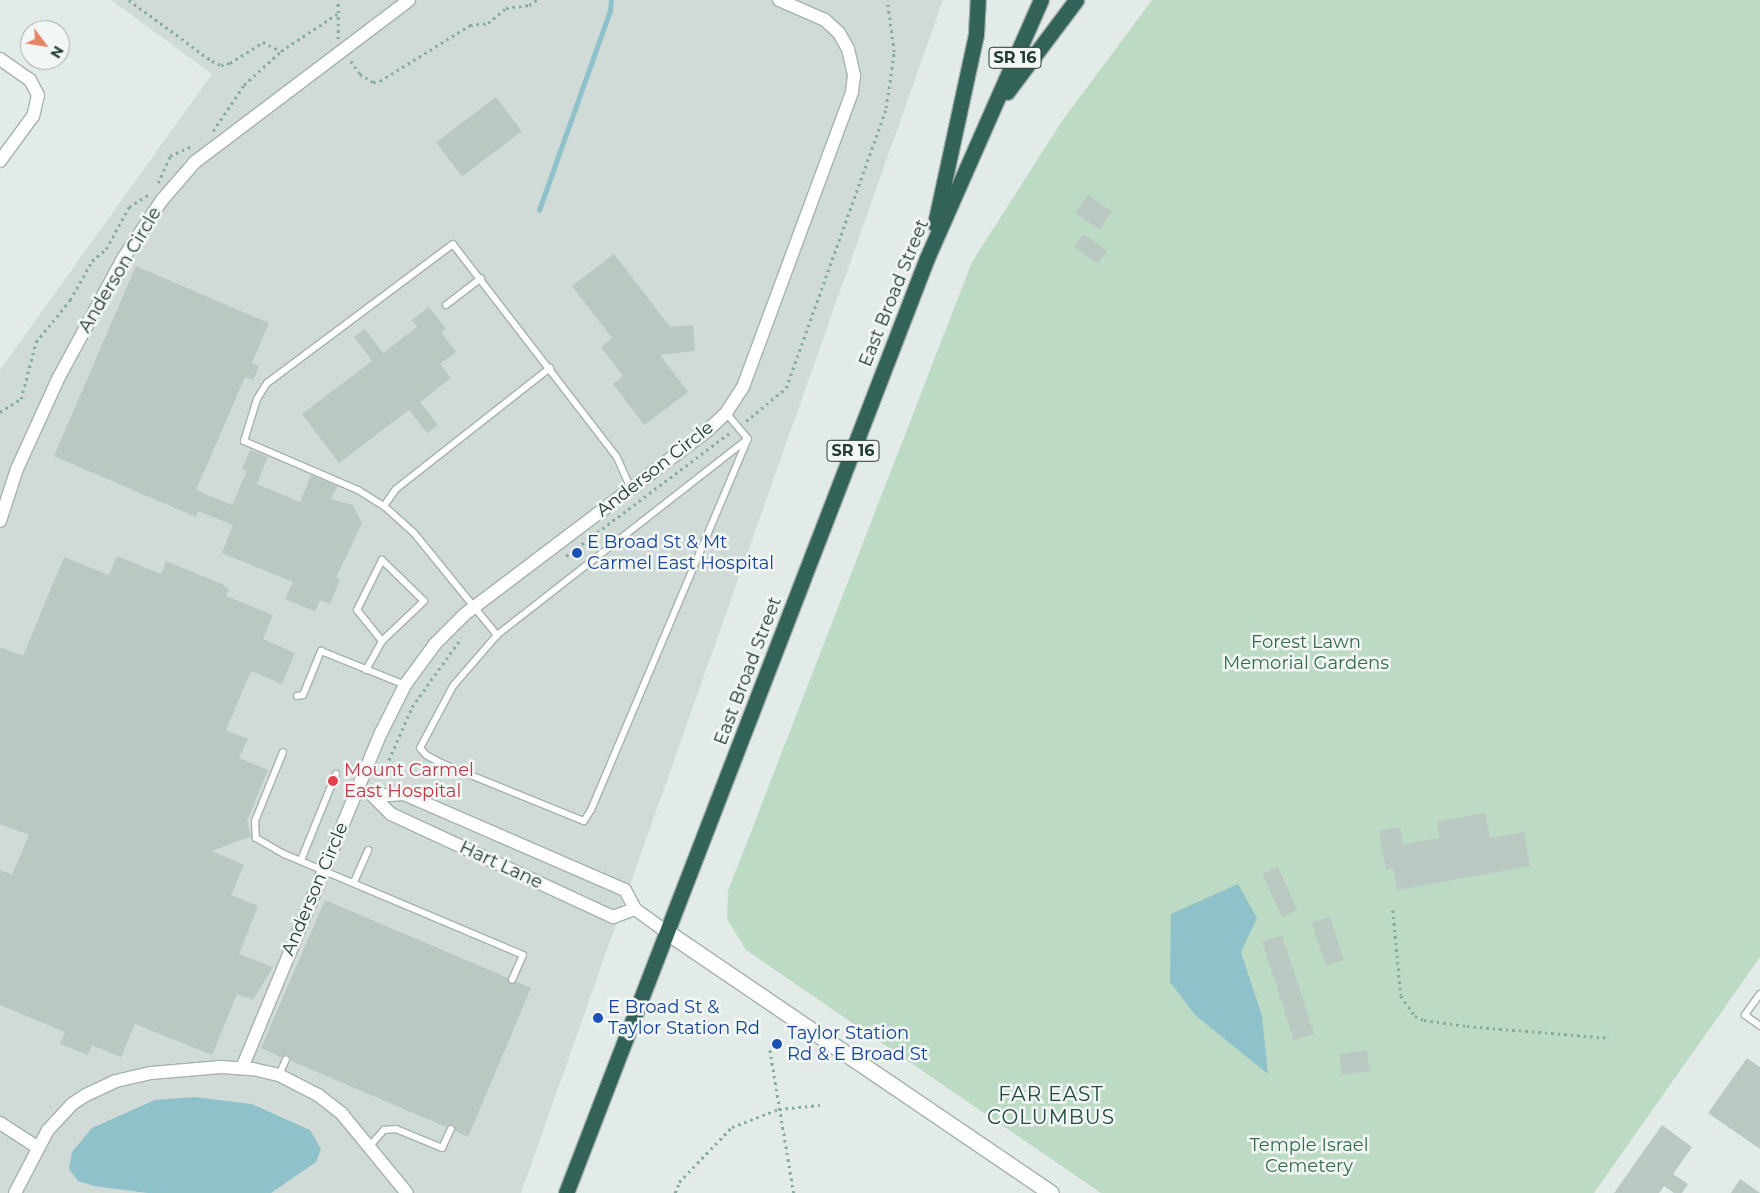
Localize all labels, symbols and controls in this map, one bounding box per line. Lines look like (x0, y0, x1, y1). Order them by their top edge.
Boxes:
north arrow (20, 20, 70, 70)
text: N (46, 43, 68, 62)
road number: SR 16 (988, 44, 1042, 72)
street label: Anderson Circle (74, 203, 166, 337)
street label: East Broad Street (855, 216, 933, 370)
street label: Anderson Circle (592, 417, 718, 521)
road number: SR 16 (826, 438, 880, 464)
place label: E Broad St & Mt Carmel East Hospital (587, 532, 774, 574)
marker: E Broad St & Mt Carmel East Hospital (571, 547, 583, 559)
street label: East Broad Street (710, 594, 786, 748)
park label: Forest Lawn Memorial Gardens (1223, 632, 1389, 674)
place label: Mount Carmel East Hospital (344, 760, 474, 802)
marker: Mount Carmel East Hospital (326, 774, 340, 788)
street label: Anderson Circle (277, 819, 353, 959)
street label: Hart Lane (456, 836, 546, 894)
place label: E Broad St & Taylor Station Rd (608, 997, 760, 1040)
marker: E Broad St & Taylor Station Rd (592, 1012, 604, 1024)
place label: Taylor Station Rd & E Broad St (787, 1023, 928, 1066)
marker: Taylor Station Rd & E Broad St (771, 1038, 783, 1050)
district label: FAR EAST COLUMBUS (986, 1082, 1116, 1129)
park label: Temple Israel Cemetery (1250, 1135, 1368, 1178)

